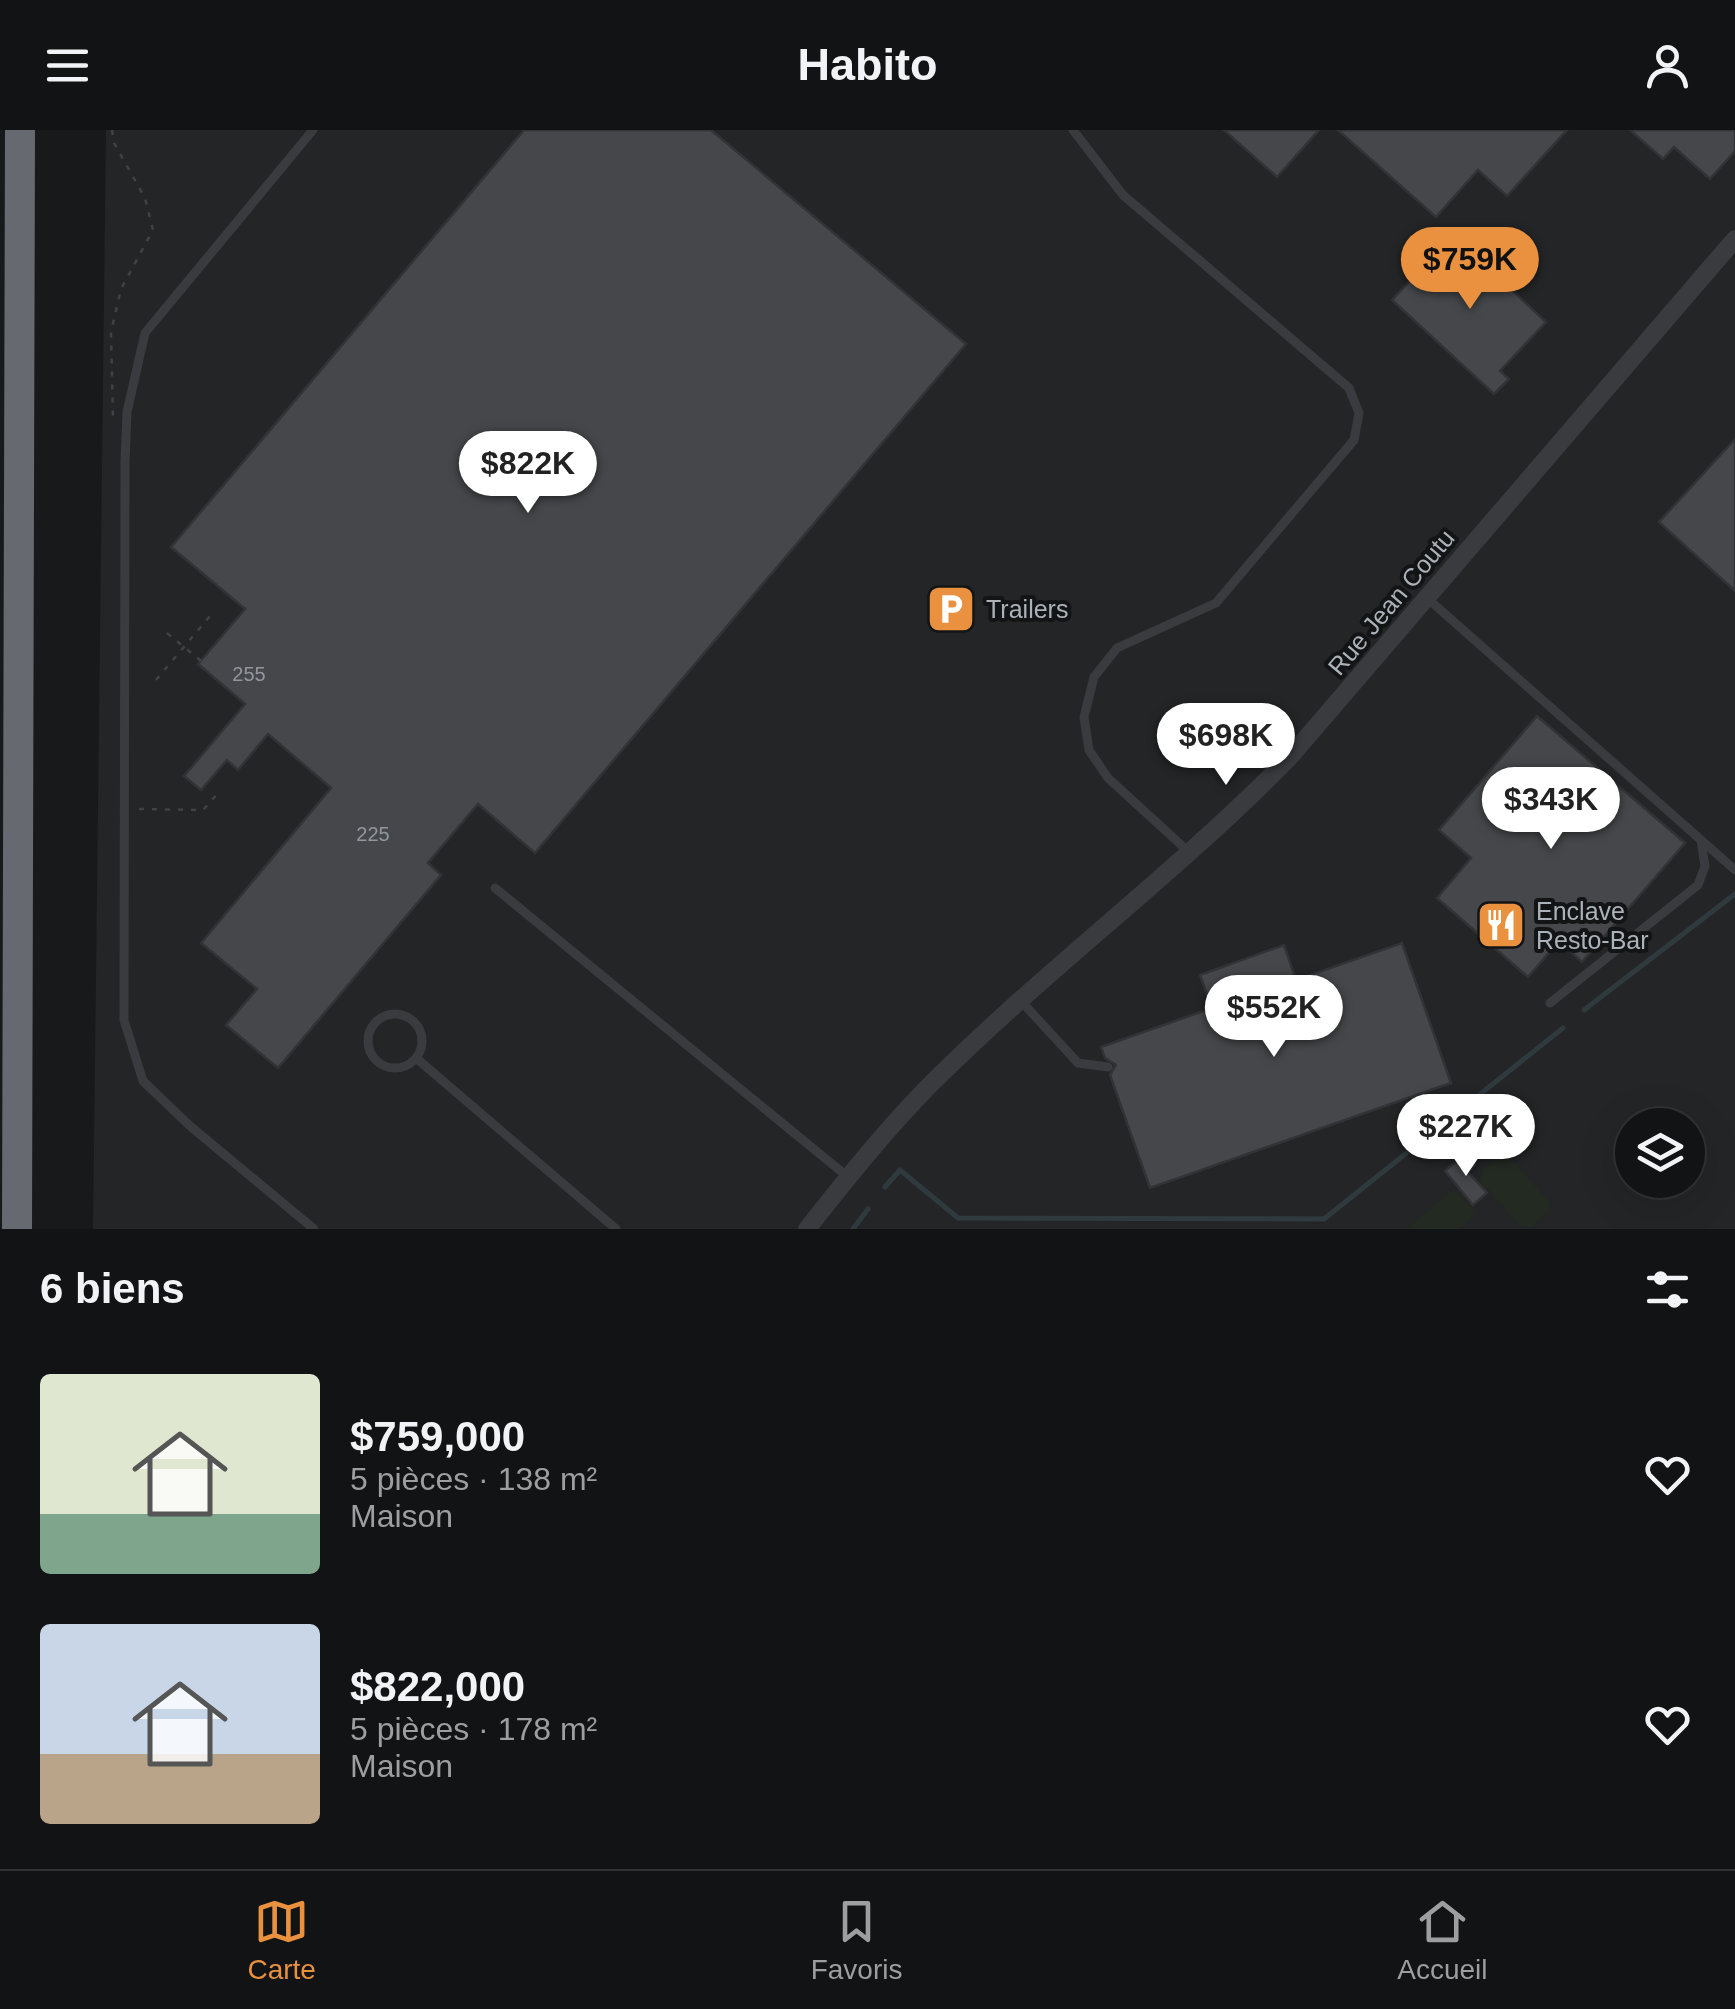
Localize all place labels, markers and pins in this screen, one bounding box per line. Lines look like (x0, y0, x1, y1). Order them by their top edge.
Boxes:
pin: $759K (1400, 227, 1540, 312)
pin: $822K (458, 431, 598, 516)
parking icon: Trailers (925, 583, 977, 635)
place label: Trailers (986, 595, 1068, 623)
pin: $698K (1156, 703, 1296, 788)
pin: $343K (1481, 767, 1621, 852)
place label: Enclave Resto-Bar (1536, 897, 1649, 954)
restaurant icon: Enclave Resto-Bar (1475, 899, 1527, 951)
pin: $552K (1204, 975, 1344, 1060)
pin: $227K (1396, 1094, 1536, 1179)

